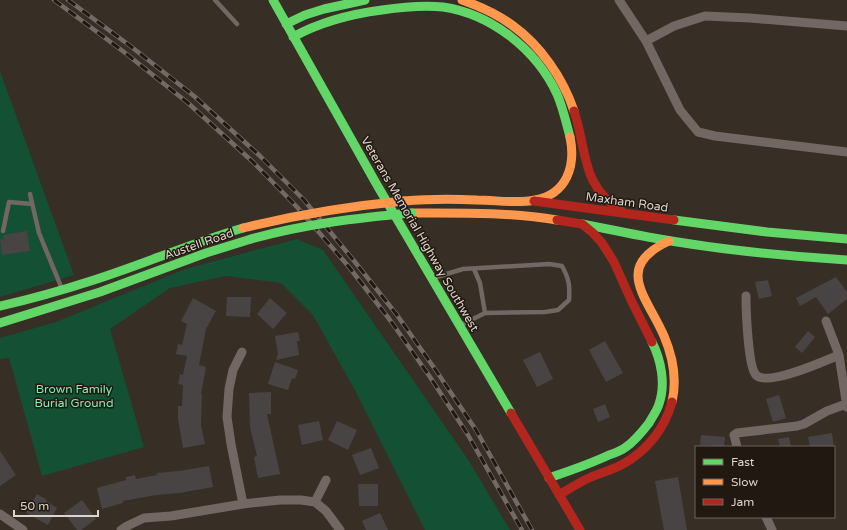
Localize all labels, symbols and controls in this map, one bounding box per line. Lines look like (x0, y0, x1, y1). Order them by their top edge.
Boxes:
street label: Veterans Memorial Highway Southwest (358, 134, 482, 334)
street label: Maxham Road (585, 189, 669, 215)
street label: Austell Road (163, 226, 235, 262)
park label: Brown Family Burial Ground (35, 382, 113, 410)
legend (695, 446, 835, 518)
text: Fast (731, 455, 755, 469)
text: Slow (731, 475, 758, 489)
scale bar (14, 492, 98, 518)
text: Jam (731, 495, 754, 509)
text: 50 m (20, 499, 49, 513)

